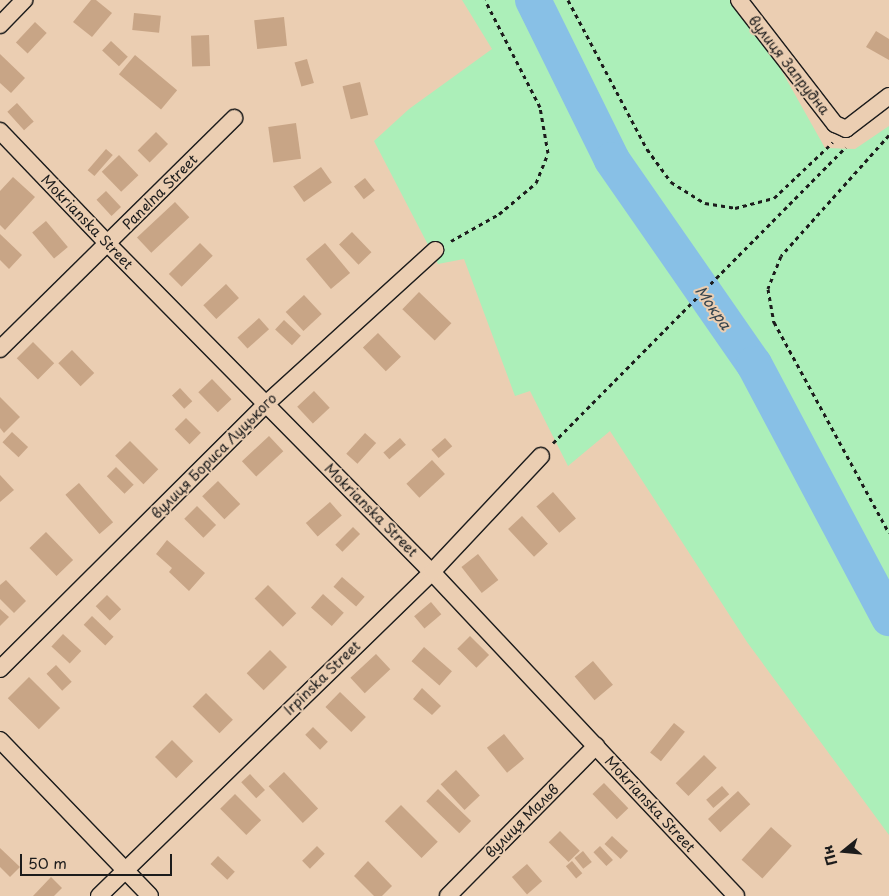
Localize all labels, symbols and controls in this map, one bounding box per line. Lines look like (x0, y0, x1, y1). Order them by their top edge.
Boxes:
street label: вулиця Запрудна (745, 12, 833, 118)
street label: Panelna Street (119, 151, 201, 233)
street label: Mokrianska Street (37, 171, 137, 273)
water label: Мокра (692, 282, 736, 332)
street label: вулиця Бориса Луцького (147, 389, 281, 523)
street label: Mokrianska Street (320, 459, 422, 561)
street label: Irpinska Street (280, 637, 364, 719)
street label: Mokrianska Street (601, 752, 699, 856)
street label: вулиця Мальв (482, 781, 562, 861)
north arrow (819, 826, 869, 876)
text: Пн (816, 843, 842, 868)
scale bar (22, 844, 175, 876)
text: 50 m (28, 851, 67, 874)

